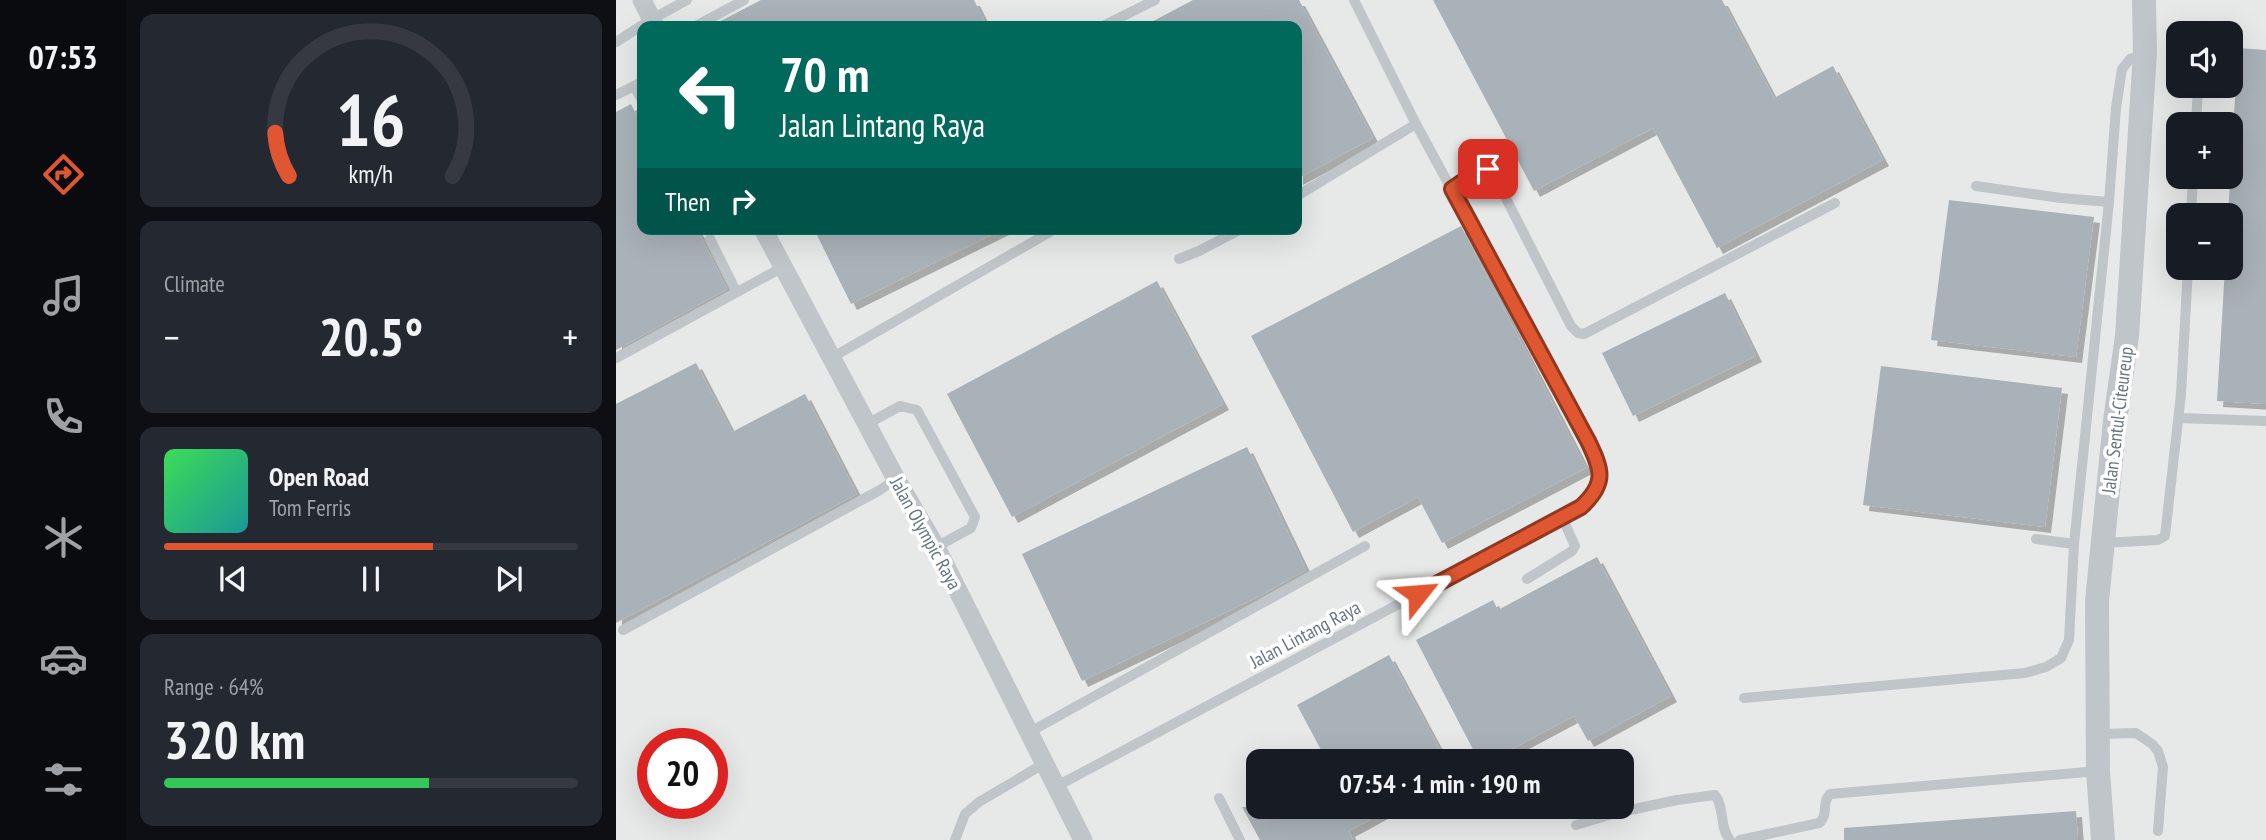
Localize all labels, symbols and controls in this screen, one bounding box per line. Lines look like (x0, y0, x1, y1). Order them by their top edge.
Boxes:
map controls (2166, 21, 2243, 280)
button: sound (2166, 21, 2243, 98)
text: 07:53 (28, 36, 98, 78)
text: 70 m (780, 42, 869, 106)
icon: left (665, 49, 756, 140)
text: 16 (336, 73, 406, 167)
text: Jalan Lintang Raya (780, 104, 985, 146)
button: + (2166, 112, 2243, 189)
pin (1458, 139, 1518, 199)
icon: directions (39, 150, 88, 199)
icon: arrive (1469, 150, 1507, 188)
text: km/h (349, 158, 393, 190)
icon: right (724, 182, 762, 220)
text: Then (665, 185, 710, 218)
button: − (2166, 203, 2243, 280)
text: Climate (164, 269, 225, 298)
icon: music (39, 271, 88, 320)
text: 20.5° (319, 303, 423, 370)
text: − (164, 312, 180, 361)
text: + (562, 312, 578, 361)
street label: Jalan Sentul-Citeureup (2096, 345, 2138, 496)
icon: phone (39, 392, 88, 441)
text: Open Road (269, 460, 369, 493)
street label: Jalan Olympic Raya (885, 472, 967, 594)
text: Tom Ferris (269, 493, 351, 522)
icon: climate (39, 513, 88, 562)
position arrow (1381, 557, 1455, 631)
icon: previous (214, 560, 252, 598)
icon: pause (352, 560, 390, 598)
icon: next (490, 560, 528, 598)
street label: Jalan Lintang Raya (1245, 595, 1364, 674)
icon: car (39, 634, 88, 683)
text: Range · 64% (164, 672, 264, 701)
text: 320 km (164, 706, 305, 773)
speed limit sign: 20 (637, 728, 728, 819)
icon: filters (39, 755, 88, 804)
text: 07:54 · 1 min · 190 m (1340, 767, 1540, 800)

